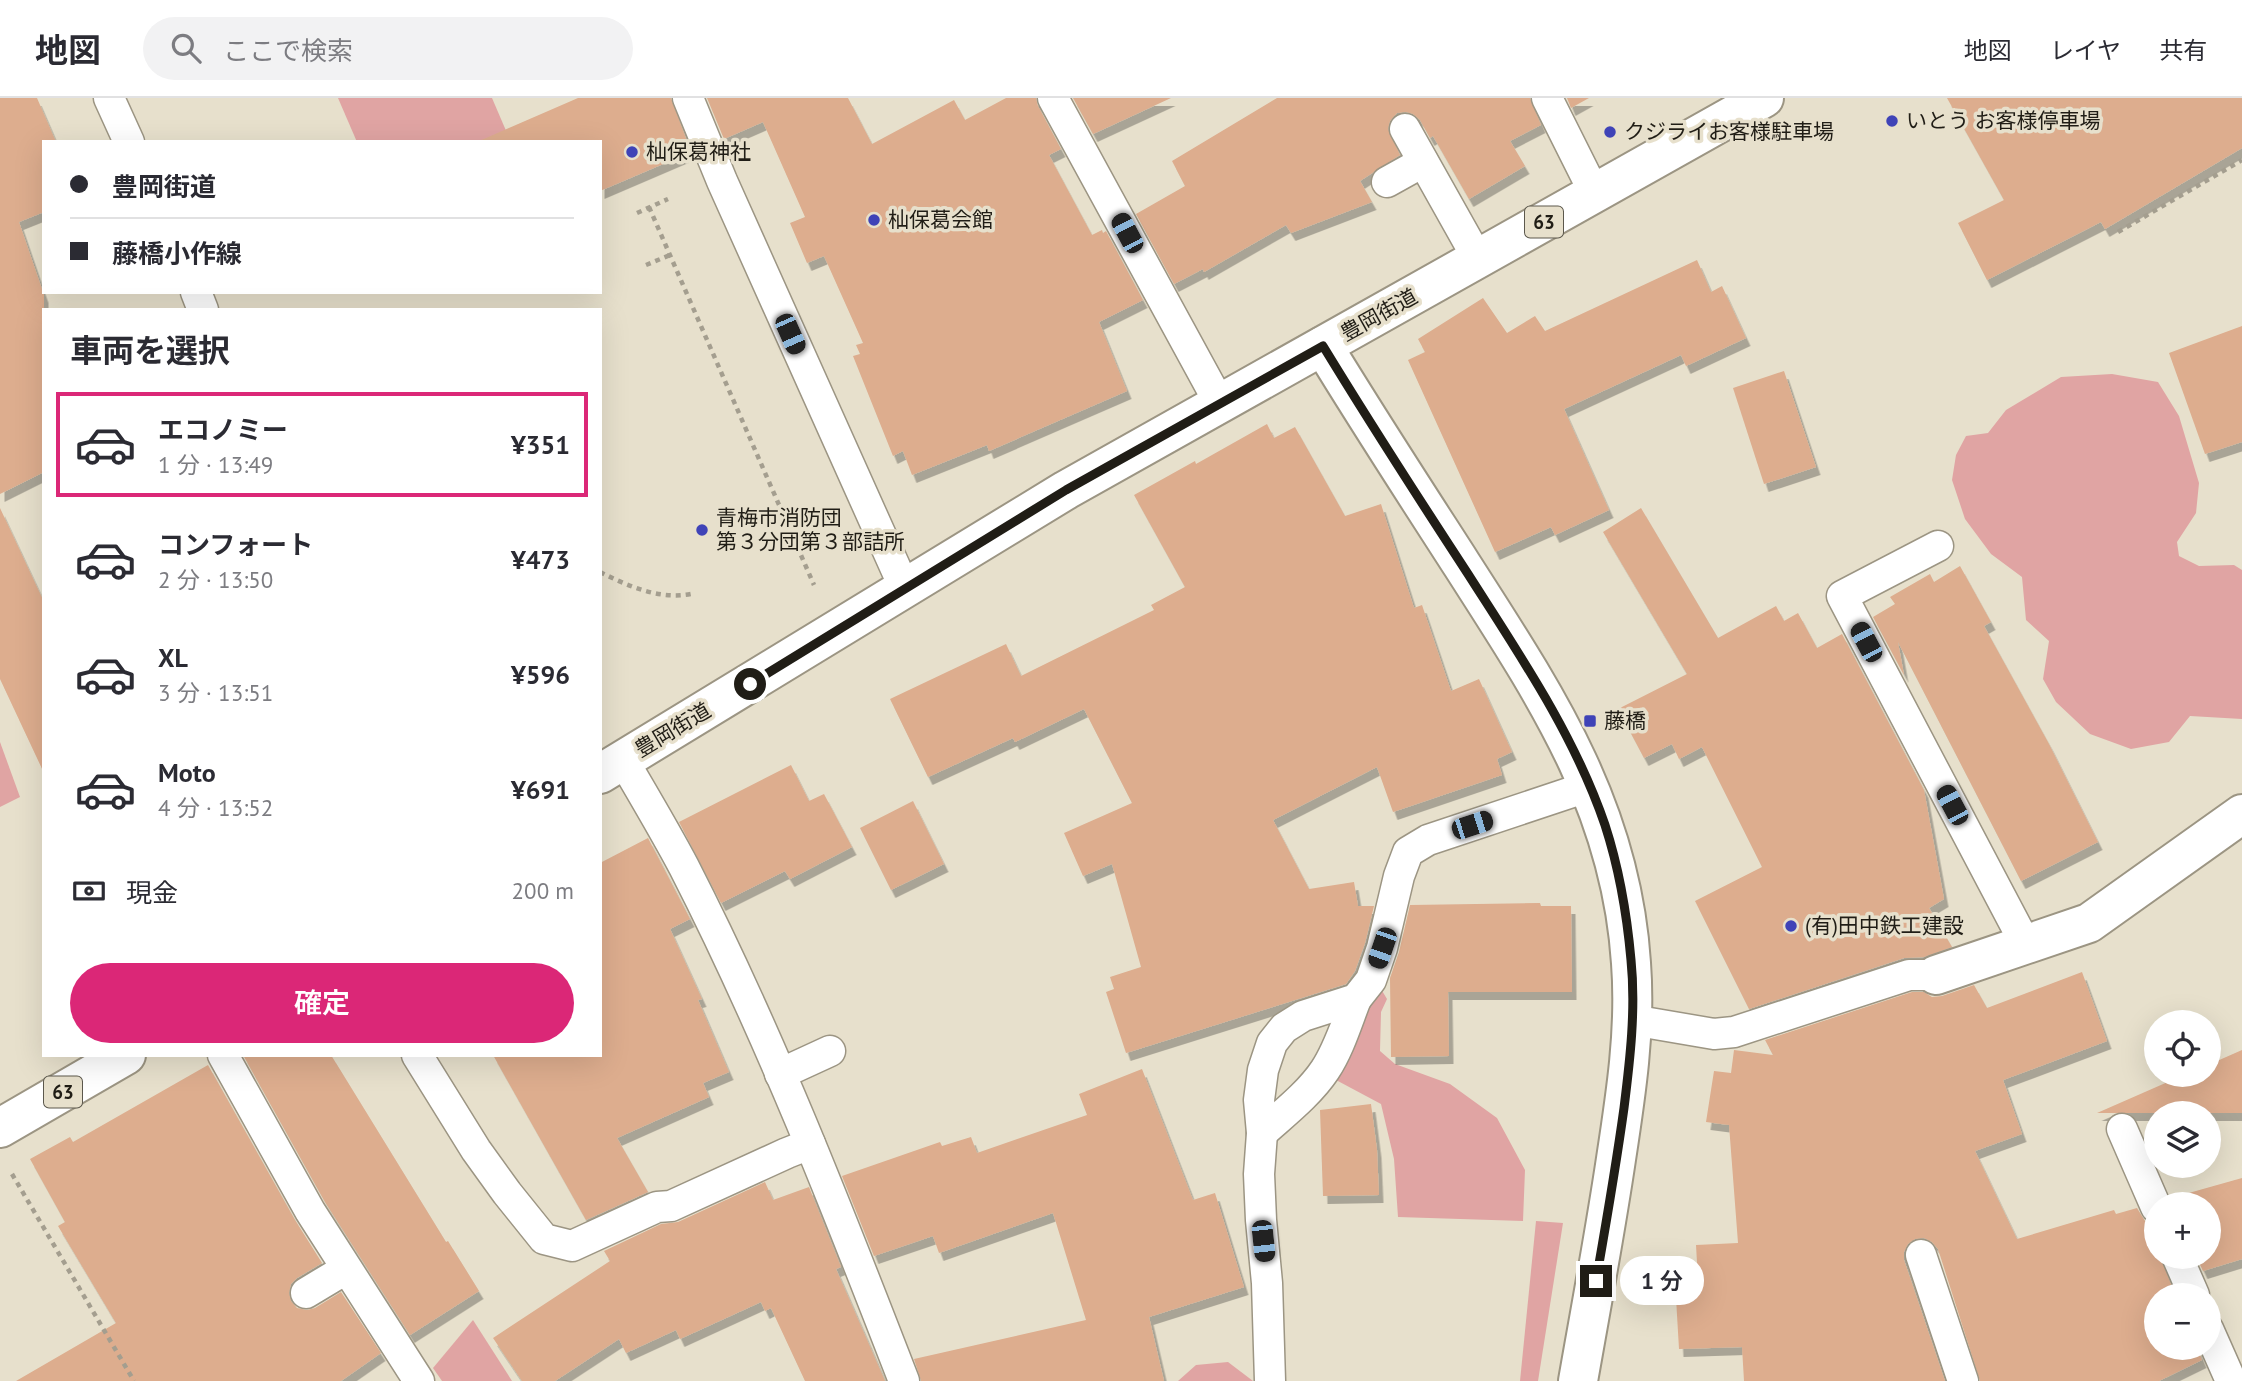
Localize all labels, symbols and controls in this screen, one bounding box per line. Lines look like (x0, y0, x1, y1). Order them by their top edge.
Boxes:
search box (143, 17, 633, 80)
text: 地図 (35, 28, 101, 71)
icon: search (167, 29, 205, 67)
text: ここで検索 (223, 34, 353, 67)
text: 地図 (1964, 35, 2012, 66)
text: レイヤ (2050, 35, 2121, 66)
text: 共有 (2159, 35, 2207, 66)
place label: いとう お客様停車場 (1906, 107, 2101, 134)
marker: いとう お客様停車場 (1884, 113, 1900, 129)
place label: クジライお客様駐車場 (1624, 118, 1834, 145)
marker: クジライお客様駐車場 (1602, 124, 1618, 140)
place label: 杣保葛神社 (646, 138, 751, 165)
marker: 杣保葛神社 (624, 144, 640, 160)
text: 豊岡街道 (112, 170, 216, 203)
place label: 杣保葛会館 (888, 206, 993, 233)
road number: 63 (1525, 206, 1563, 238)
car (1108, 210, 1147, 256)
marker: 杣保葛会館 (866, 212, 882, 228)
text: 藤橋小作線 (112, 237, 242, 270)
street label: 豊岡街道 (1335, 282, 1422, 347)
car (772, 311, 809, 357)
text: 車両を選択 (70, 329, 230, 371)
icon: car (74, 413, 137, 476)
text: エコノミー (158, 413, 288, 446)
text: ¥351 (511, 428, 570, 461)
text: 1 分 · 13:49 (158, 450, 273, 479)
place label: 青梅市消防団 第３分団第３部詰所 (716, 504, 905, 555)
marker: 青梅市消防団 第３分団第３部詰所 (694, 522, 710, 538)
icon: car (74, 528, 137, 591)
text: コンフォート (158, 528, 313, 561)
text: ¥473 (511, 543, 570, 576)
text: 2 分 · 13:50 (158, 565, 273, 594)
car (1847, 619, 1886, 665)
text: XL (158, 641, 188, 674)
icon: car (74, 643, 137, 706)
text: ¥596 (511, 658, 570, 691)
route start (734, 668, 766, 700)
text: 3 分 · 13:51 (158, 678, 273, 707)
street label: 豊岡街道 (630, 696, 716, 763)
place label: 藤橋 (1604, 707, 1646, 734)
marker: 藤橋 (1582, 713, 1598, 729)
text: Moto (158, 756, 216, 789)
icon: car (74, 758, 137, 821)
text: ¥691 (511, 773, 570, 806)
car (1933, 782, 1972, 828)
text: 4 分 · 13:52 (158, 793, 273, 822)
car (1449, 809, 1496, 841)
icon: cash (70, 872, 108, 910)
text: 現金 (126, 876, 178, 909)
text: 200 m (512, 876, 574, 905)
place label: (有)田中鉄工建設 (1805, 912, 1964, 939)
marker: (有)田中鉄工建設 (1783, 918, 1799, 934)
car (1366, 925, 1399, 971)
button: 確定 (70, 963, 574, 1043)
map controls (2144, 1010, 2221, 1360)
button: locate (2144, 1010, 2221, 1087)
road number: 63 (44, 1076, 82, 1108)
button: layers (2144, 1101, 2221, 1178)
button: + (2144, 1192, 2221, 1269)
car (1251, 1219, 1276, 1263)
callout: 1 分 (1620, 1256, 1704, 1306)
route end (1580, 1265, 1612, 1297)
text: 1 分 (1641, 1266, 1683, 1295)
button: − (2144, 1283, 2221, 1360)

